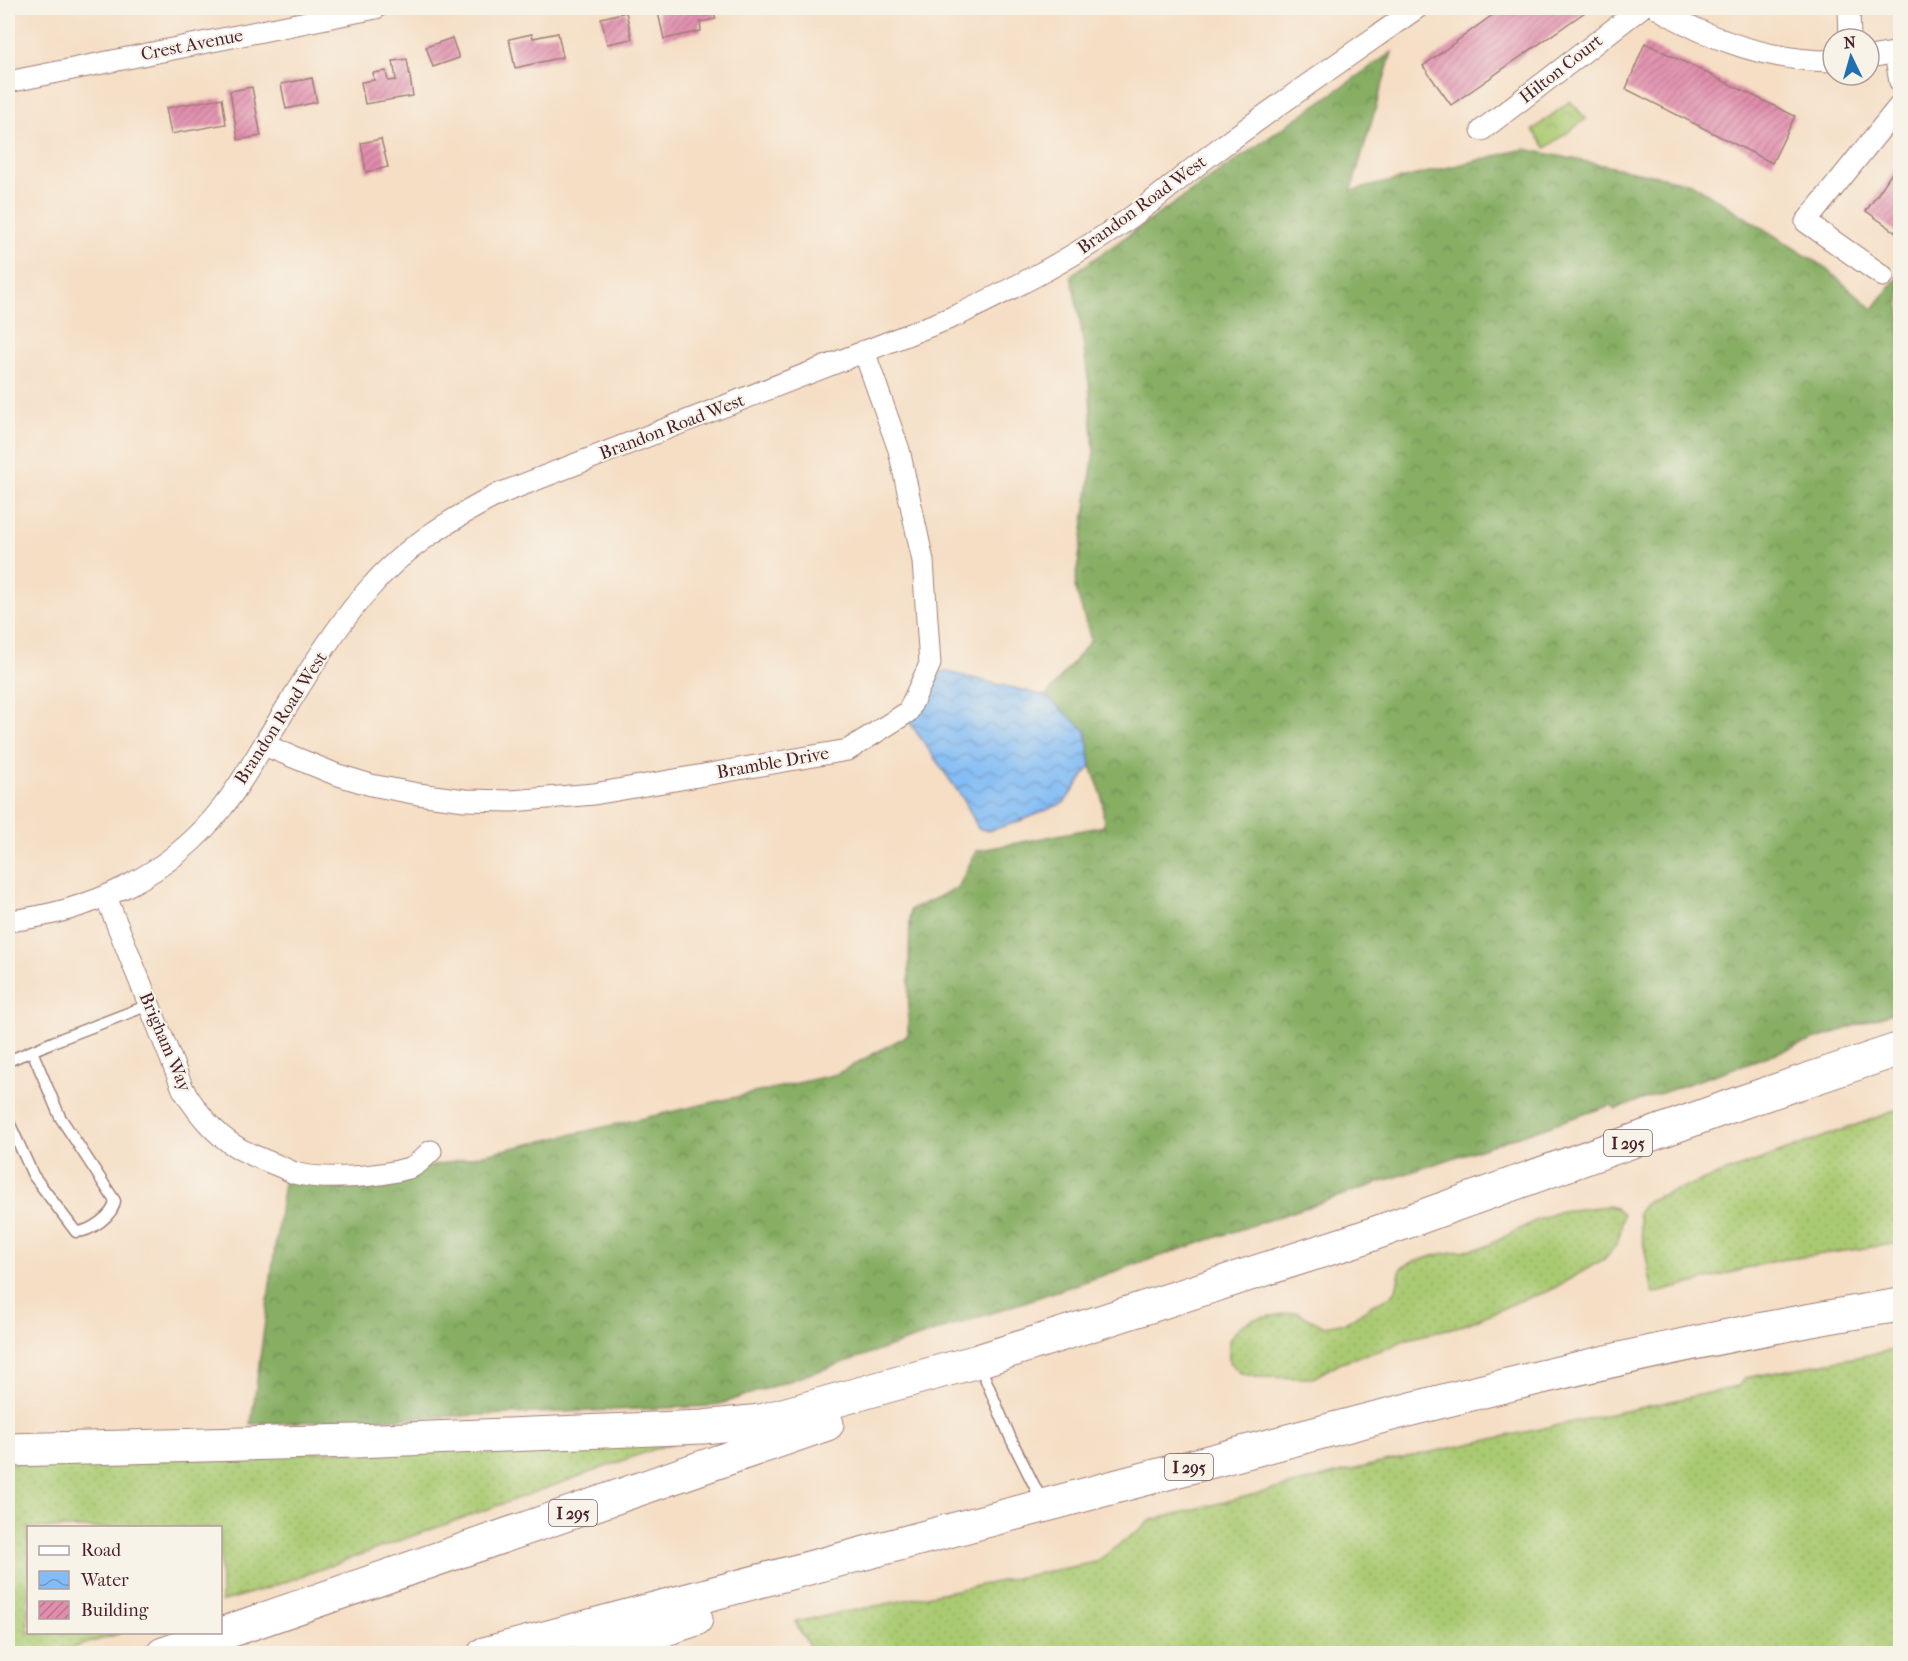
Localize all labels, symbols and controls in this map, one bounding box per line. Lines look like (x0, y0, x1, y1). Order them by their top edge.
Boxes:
street label: Crest Avenue (139, 25, 245, 65)
north arrow (1821, 27, 1881, 87)
street label: Hilton Court (1515, 30, 1607, 108)
text: N (1843, 32, 1857, 53)
street label: Brandon Road West (1074, 151, 1211, 259)
street label: Brandon Road West (597, 389, 748, 464)
street label: Brandon Road West (230, 647, 332, 788)
street label: Bramble Drive (715, 743, 831, 783)
street label: Brigham Way (135, 989, 196, 1096)
road number: I 295 (1604, 1130, 1652, 1156)
road number: I 295 (1165, 1454, 1213, 1480)
road number: I 295 (549, 1500, 597, 1526)
legend (27, 1526, 222, 1634)
text: Road (81, 1540, 121, 1561)
text: Water (80, 1570, 129, 1591)
text: Building (81, 1600, 149, 1621)

